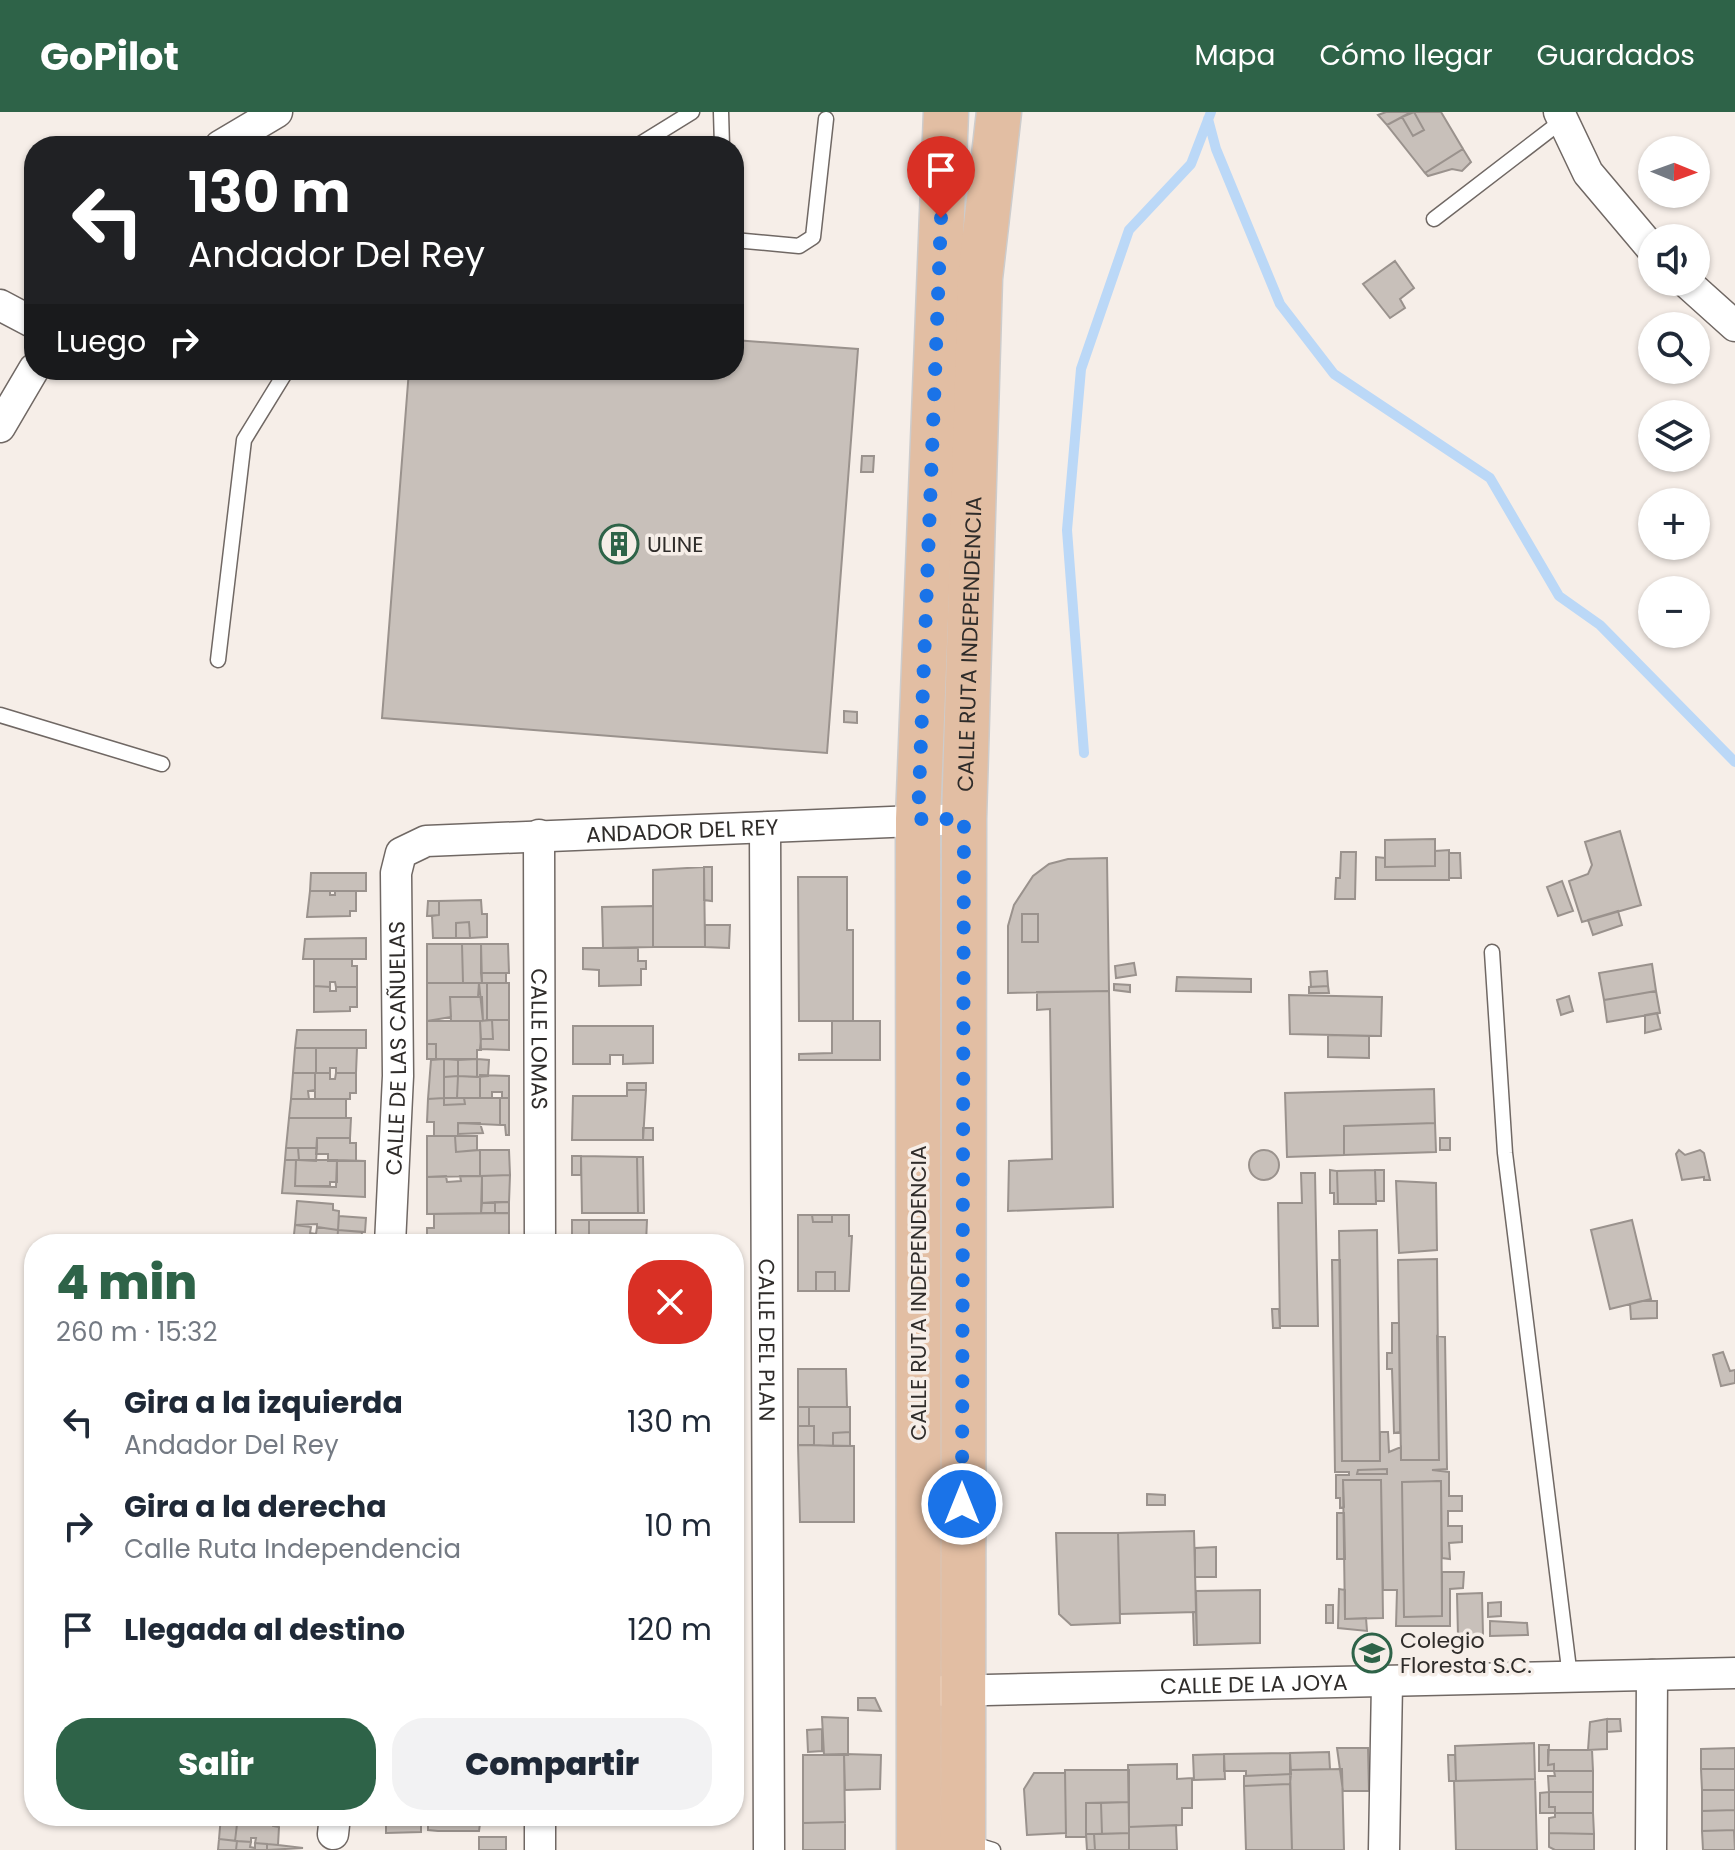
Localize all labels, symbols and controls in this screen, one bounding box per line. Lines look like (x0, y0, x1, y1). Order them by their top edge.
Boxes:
text: GoPilot (40, 30, 179, 83)
text: Mapa (1194, 36, 1275, 75)
text: Cómo llegar (1319, 36, 1493, 75)
text: Guardados (1537, 36, 1695, 75)
pin (907, 136, 975, 218)
north arrow (1638, 136, 1710, 208)
map controls (1638, 136, 1710, 648)
icon: arrive (919, 148, 963, 192)
text: 130 m (188, 153, 351, 232)
icon: left (56, 168, 160, 272)
button: sound (1638, 224, 1710, 296)
text: Andador Del Rey (188, 229, 485, 280)
button: search (1638, 312, 1710, 384)
text: Luego (56, 320, 146, 363)
icon: right (162, 320, 206, 364)
button: layers (1638, 400, 1710, 472)
button: + (1638, 488, 1710, 560)
street label: CALLE RUTA INDEPENDENCIA (949, 496, 989, 792)
building icon: ULINE (598, 523, 640, 565)
place label: ULINE (647, 529, 704, 560)
button: − (1638, 576, 1710, 648)
street label: ANDADOR DEL REY (585, 811, 779, 850)
street label: CALLE DE LAS CAÑUELAS (378, 921, 414, 1176)
street label: CALLE LOMAS (524, 968, 555, 1110)
street label: CALLE RUTA INDEPENDENCIA (903, 1145, 934, 1441)
text: 4 min (56, 1249, 197, 1316)
street label: CALLE DEL PLAN (751, 1259, 783, 1421)
button: close (628, 1260, 712, 1344)
text: 260 m · 15:32 (56, 1314, 217, 1350)
text: Gira a la izquierda (124, 1381, 403, 1424)
icon: left (56, 1400, 100, 1444)
text: 130 m (627, 1400, 712, 1443)
text: Andador Del Rey (124, 1427, 339, 1463)
position arrow (920, 1462, 1004, 1546)
text: Gira a la derecha (124, 1485, 387, 1528)
icon: right (56, 1504, 100, 1548)
text: 10 m (645, 1504, 712, 1547)
text: Calle Ruta Independencia (124, 1531, 461, 1567)
icon: arrive (56, 1608, 100, 1652)
text: Llegada al destino (124, 1608, 405, 1651)
text: 120 m (627, 1608, 712, 1651)
place label: Colegio Floresta S.C. (1400, 1625, 1532, 1681)
school or university icon: Colegio Floresta S.C. (1351, 1632, 1393, 1674)
street label: CALLE DE LA JOYA (1160, 1666, 1348, 1702)
button: Salir (56, 1718, 376, 1810)
button: Compartir (392, 1718, 712, 1810)

